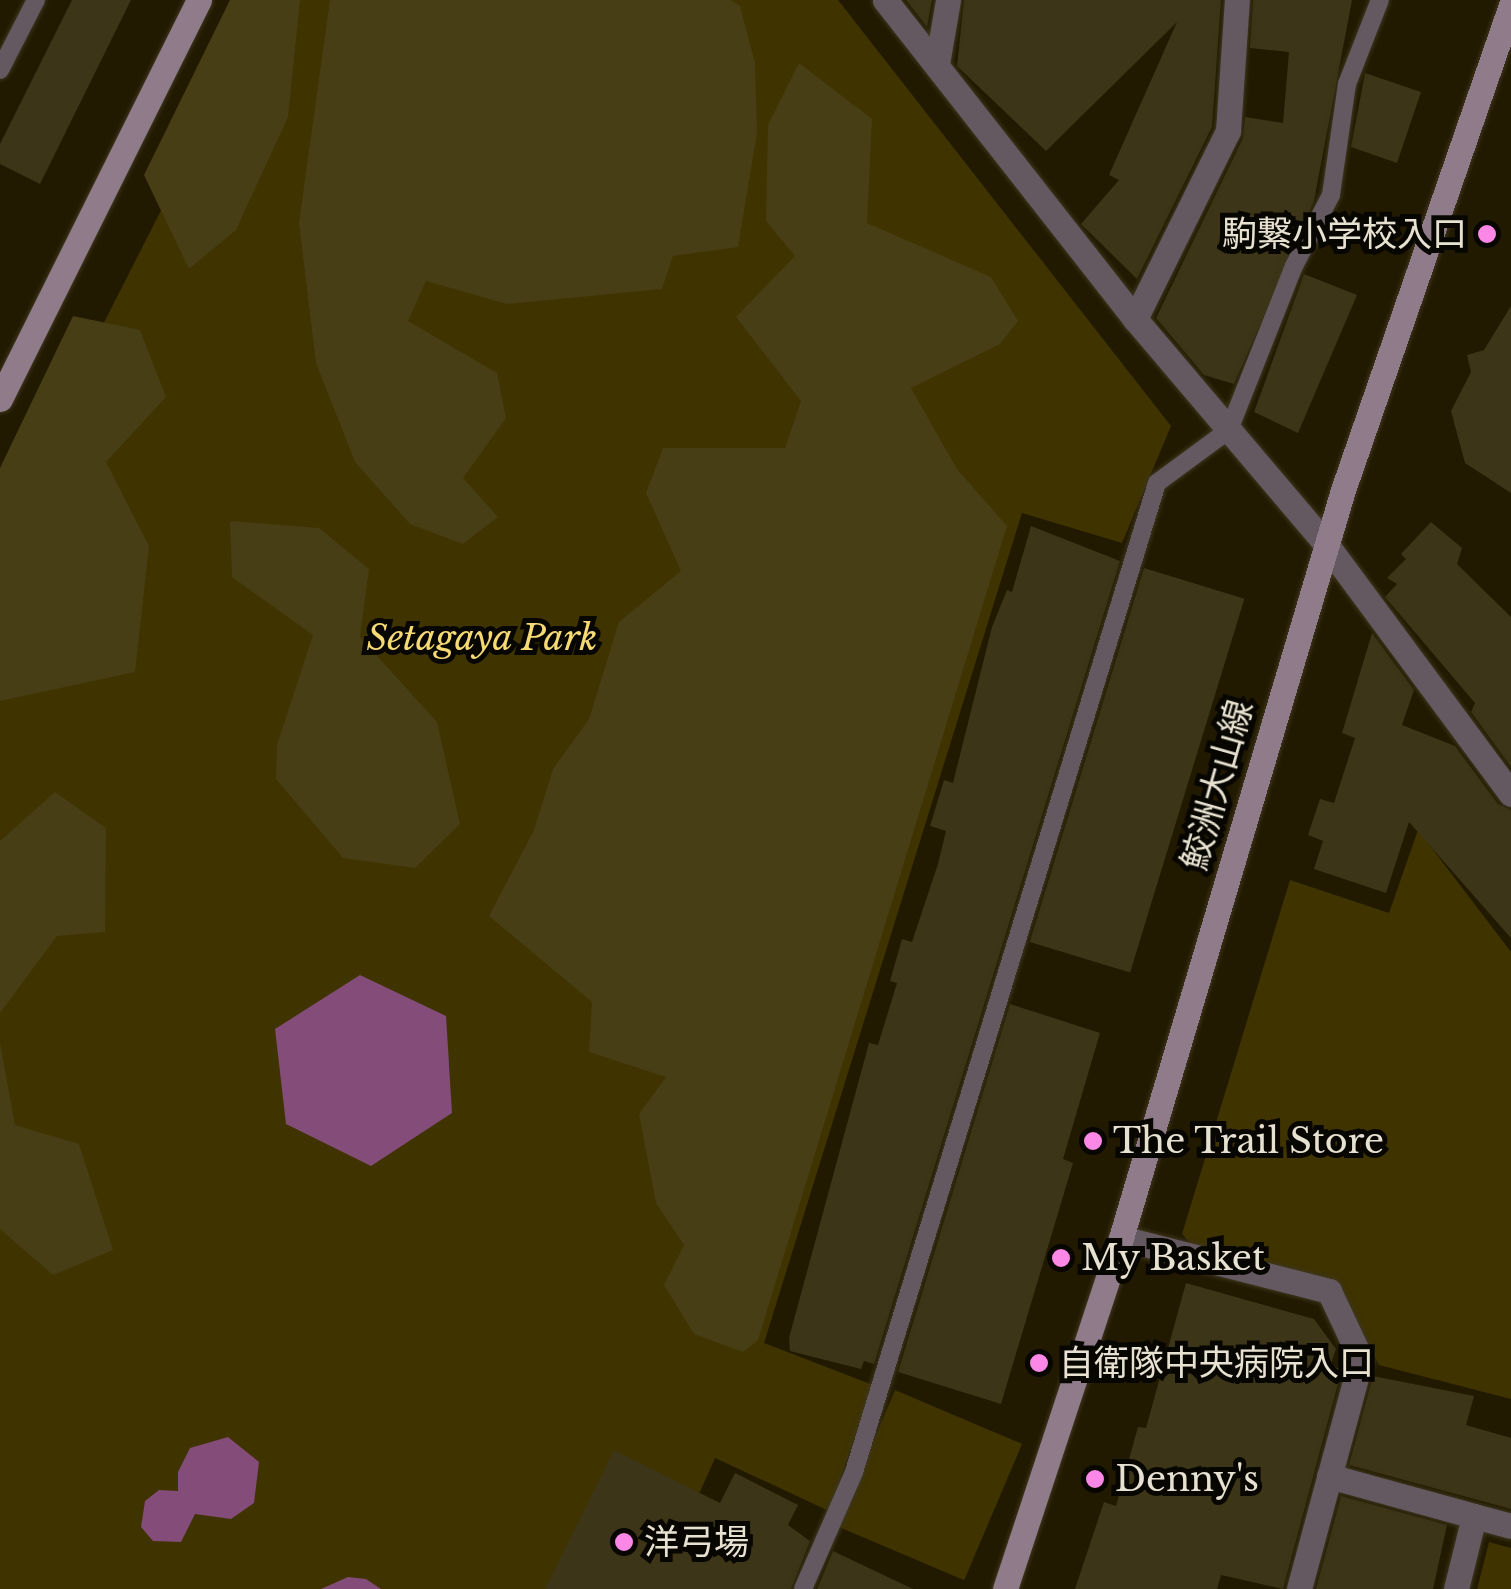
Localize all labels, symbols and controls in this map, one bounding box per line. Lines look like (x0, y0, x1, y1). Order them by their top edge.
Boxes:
place label: 駒繋小学校入口 (1222, 213, 1467, 255)
marker: 駒繋小学校入口 (1476, 223, 1498, 245)
park label: Setagaya Park (366, 617, 598, 659)
street label: 鮫洲大山線 (1173, 695, 1261, 875)
place label: The Trail Store (1113, 1120, 1385, 1162)
marker: The Trail Store (1082, 1130, 1104, 1152)
place label: My Basket (1081, 1237, 1266, 1279)
marker: My Basket (1050, 1247, 1072, 1269)
place label: 自衛隊中央病院入口 (1059, 1342, 1374, 1384)
marker: 自衛隊中央病院入口 (1028, 1352, 1050, 1374)
place label: Denny's (1115, 1458, 1259, 1500)
marker: Denny's (1084, 1468, 1106, 1490)
place label: 洋弓場 (644, 1521, 749, 1563)
marker: 洋弓場 (613, 1531, 635, 1553)

